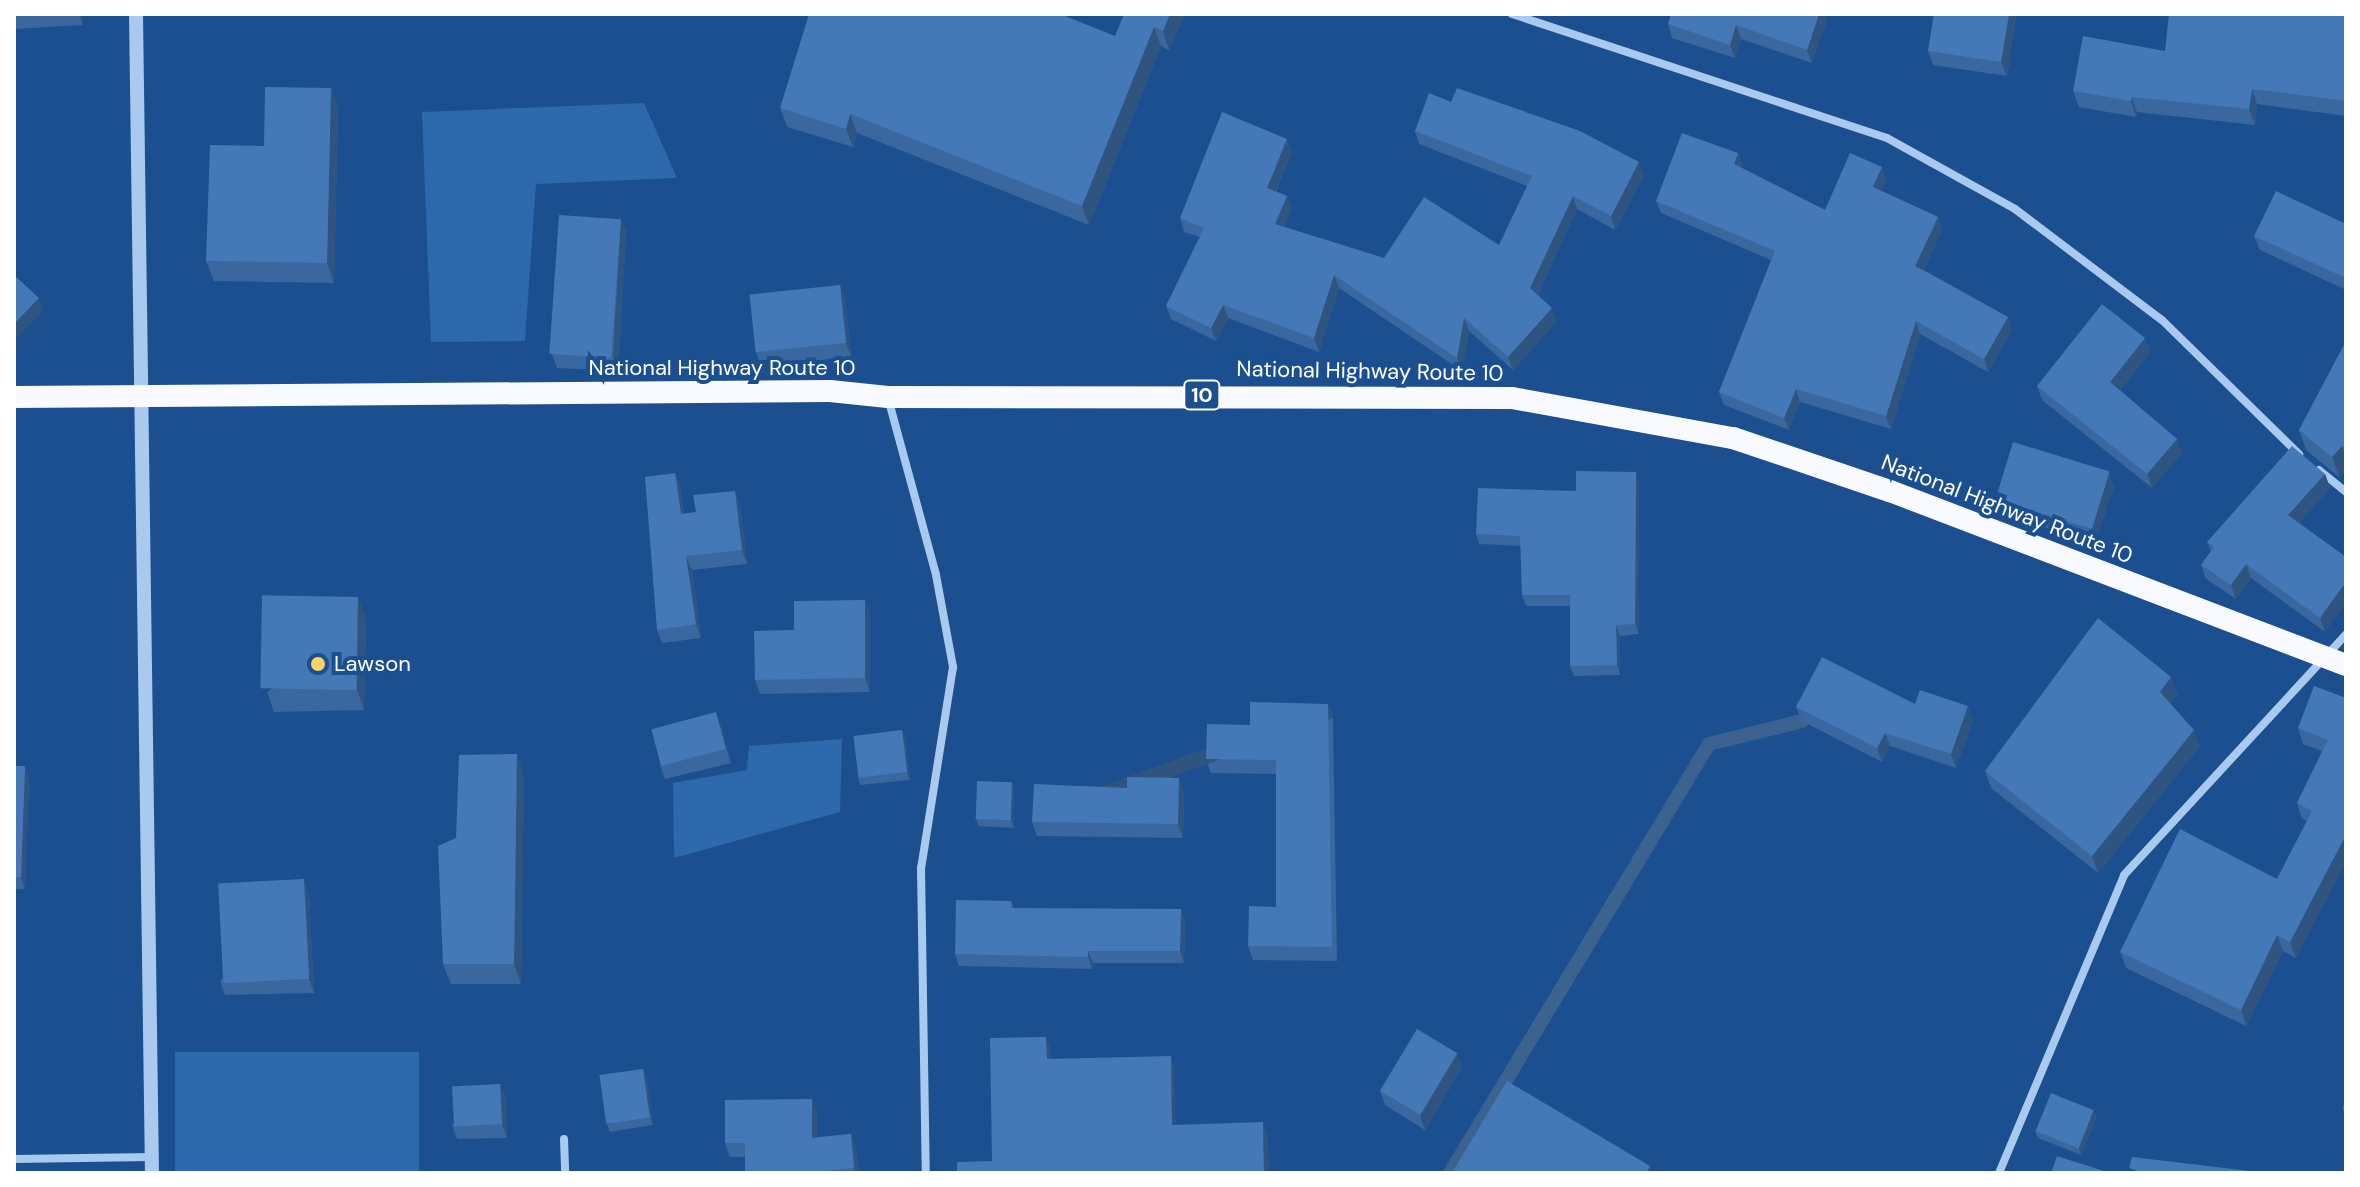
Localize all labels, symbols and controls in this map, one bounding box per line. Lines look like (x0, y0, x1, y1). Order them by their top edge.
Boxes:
street label: National Highway Route 10 (588, 355, 856, 381)
street label: National Highway Route 10 (1236, 355, 1504, 387)
road number: 10 (1182, 379, 1222, 411)
street label: National Highway Route 10 (1878, 449, 2136, 569)
place label: Lawson (334, 651, 411, 677)
marker: Lawson (309, 655, 327, 673)

